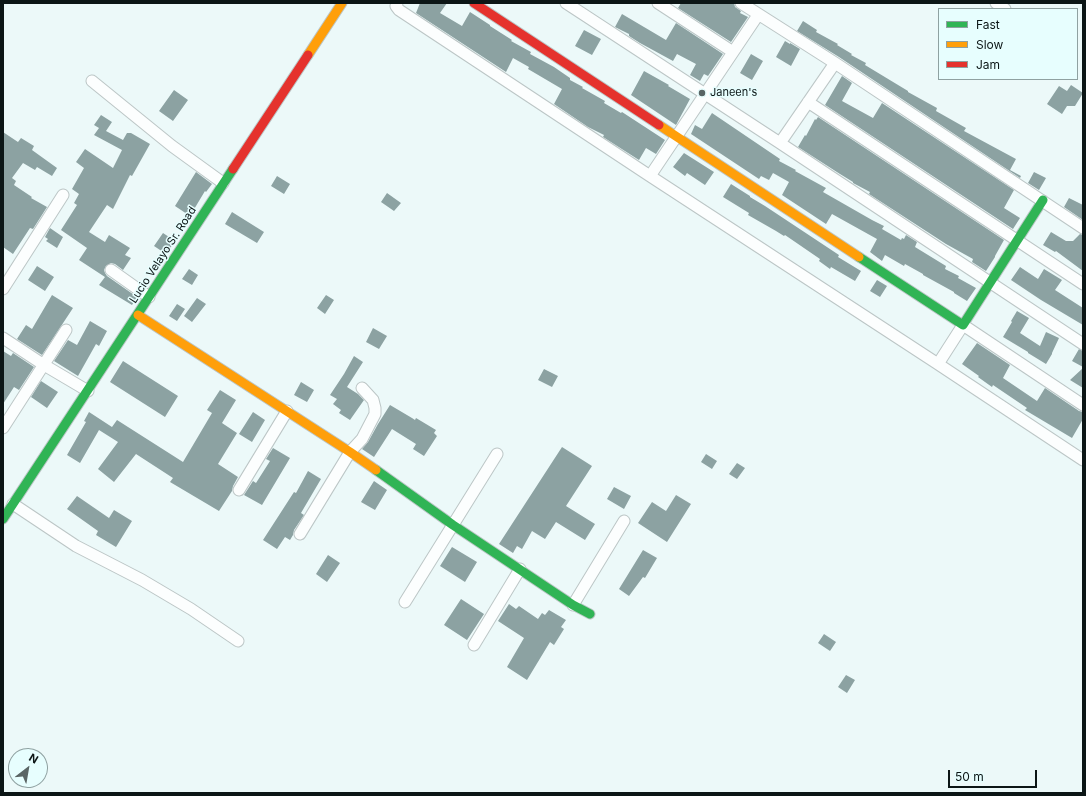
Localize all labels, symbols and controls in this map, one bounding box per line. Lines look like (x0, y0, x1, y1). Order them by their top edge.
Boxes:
legend (938, 8, 1078, 80)
text: Fast (976, 17, 1000, 32)
text: Slow (976, 37, 1003, 52)
text: Jam (976, 57, 1000, 72)
place label: Janeen's (710, 86, 757, 100)
marker: Janeen's (697, 88, 707, 98)
street label: Lucio Velayo Sr. Road (127, 204, 199, 306)
north arrow (8, 748, 48, 788)
text: N (26, 750, 41, 767)
scale bar (950, 762, 1039, 788)
text: 50 m (955, 769, 984, 784)

